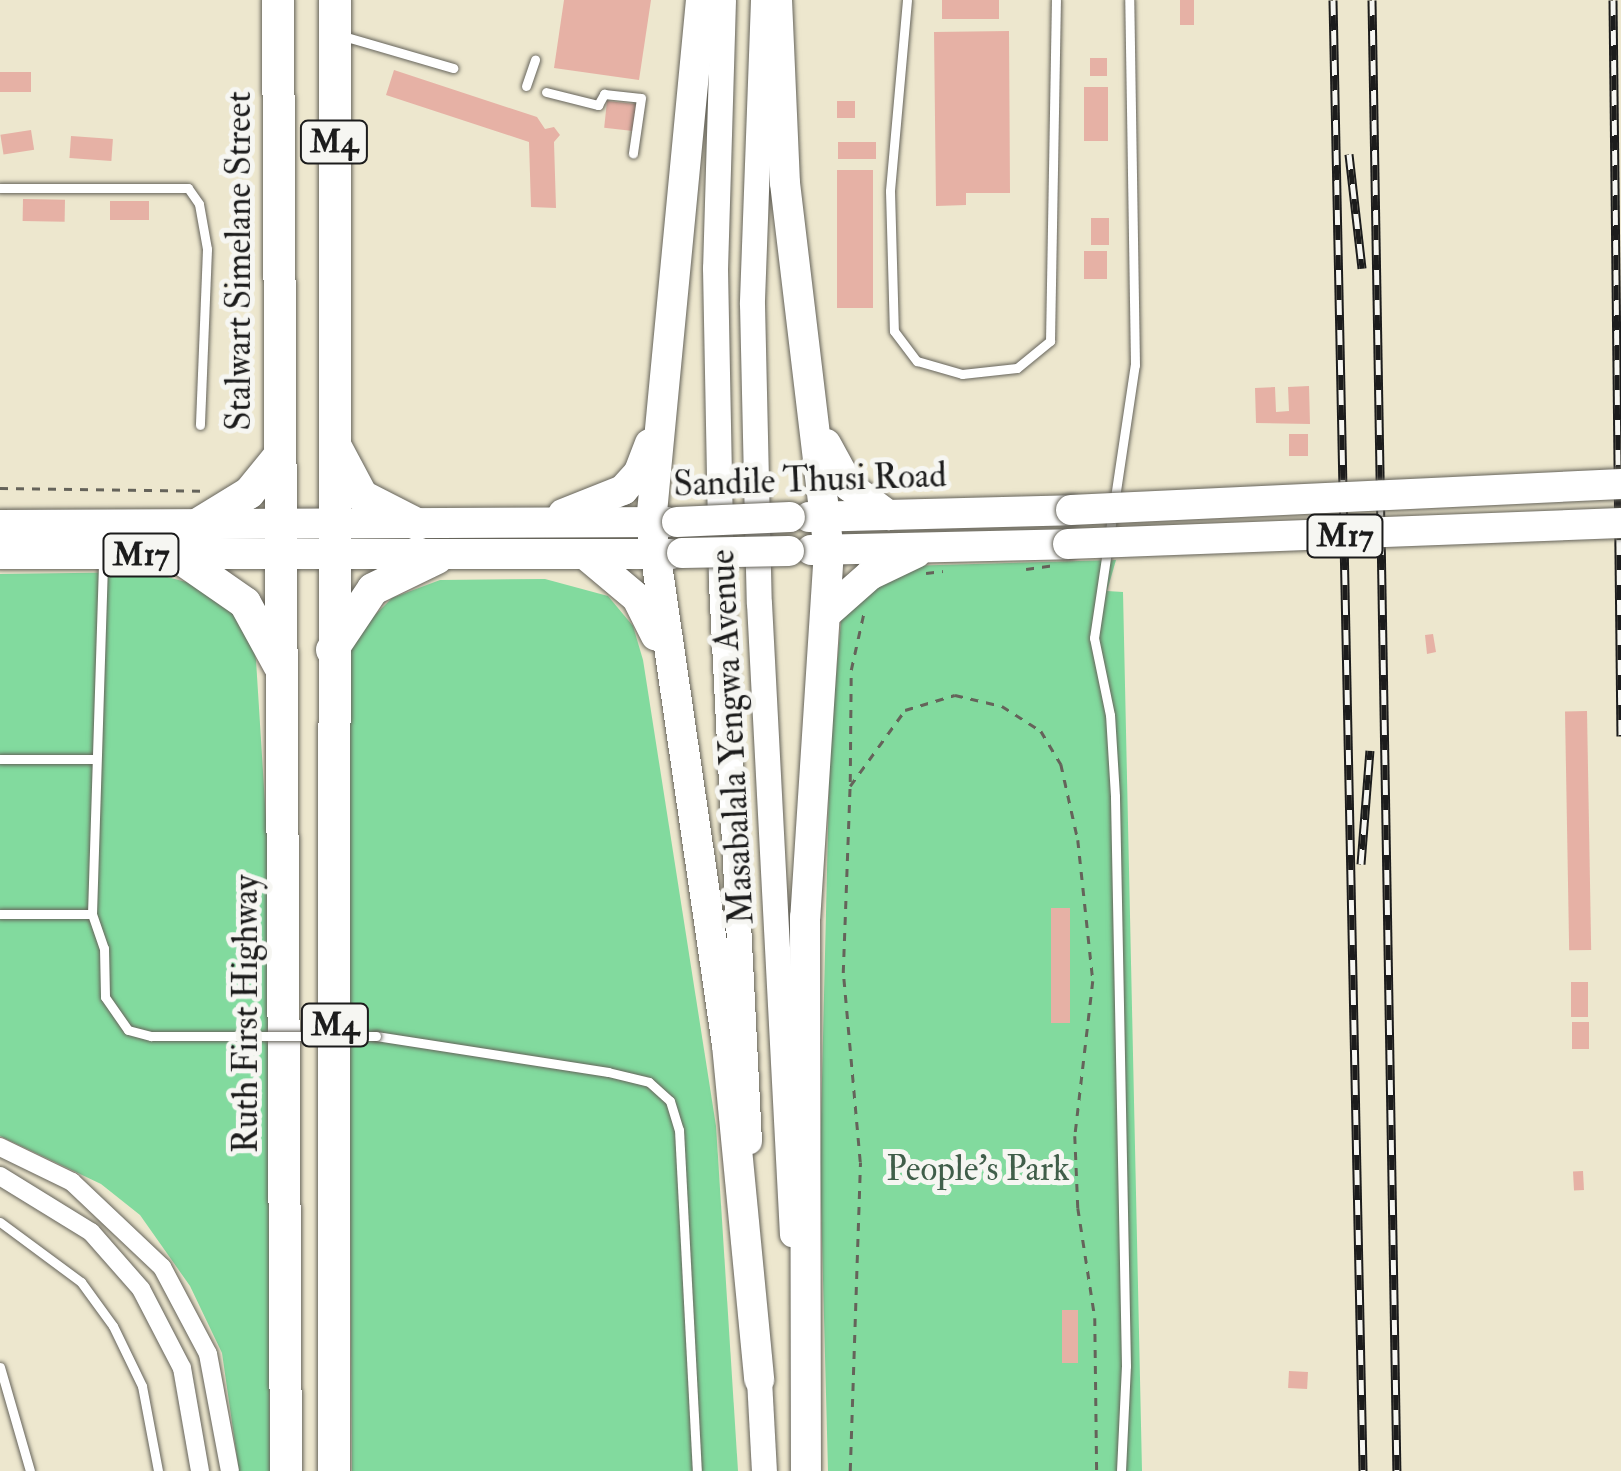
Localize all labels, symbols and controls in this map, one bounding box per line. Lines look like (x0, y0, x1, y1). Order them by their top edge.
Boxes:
street label: Stalwart Simelane Street (218, 91, 260, 431)
road number: M4 (299, 115, 369, 169)
street label: Sandile Thusi Road (673, 454, 947, 506)
road number: M17 (1305, 509, 1385, 563)
road number: M17 (101, 528, 181, 582)
street label: Masabalala Yengwa Avenue (701, 549, 763, 925)
street label: Ruth First Highway (225, 875, 267, 1153)
road number: M4 (300, 998, 370, 1052)
park label: People's Park (886, 1148, 1070, 1190)

